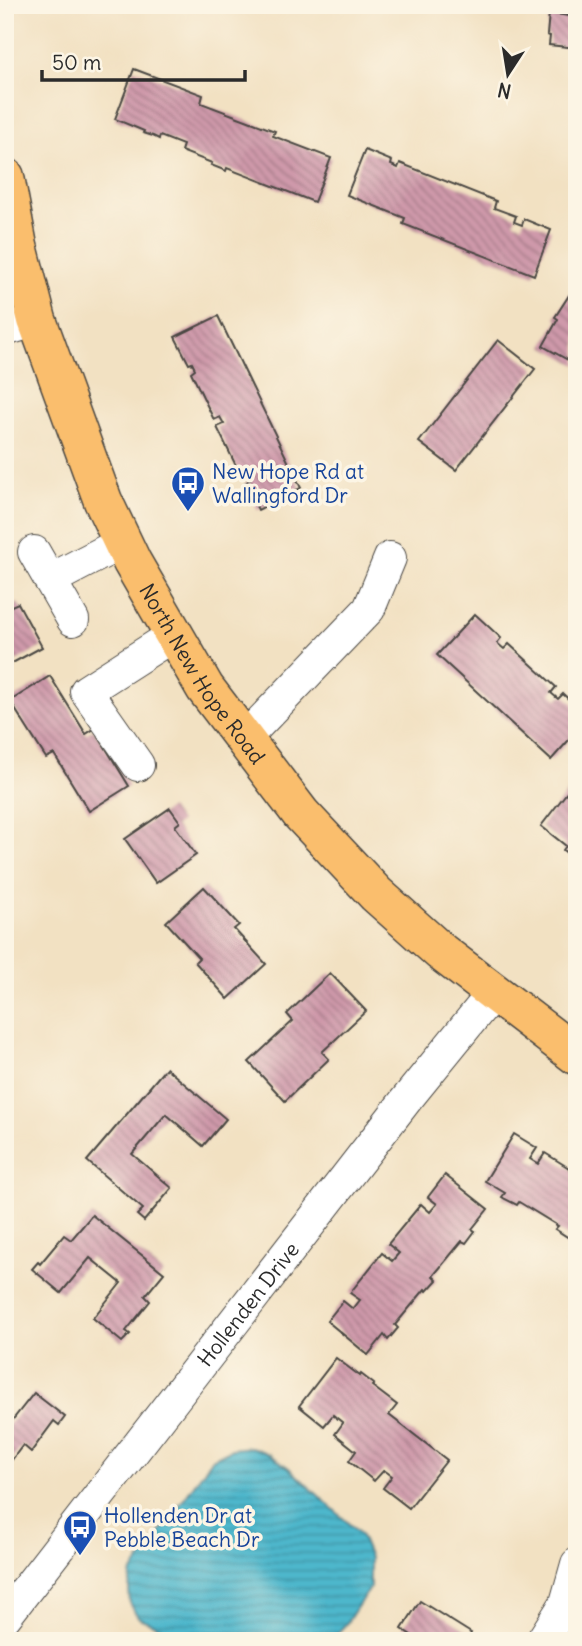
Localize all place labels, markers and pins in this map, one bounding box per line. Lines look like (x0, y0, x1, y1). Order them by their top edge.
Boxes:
place label: New Hope Rd at Wallingford Dr (212, 458, 364, 509)
bus stop icon: New Hope Rd at Wallingford Dr (169, 464, 207, 513)
place label: Hollenden Dr at Pebble Beach Dr (104, 1502, 260, 1553)
bus stop icon: Hollenden Dr at Pebble Beach Dr (61, 1508, 99, 1557)

